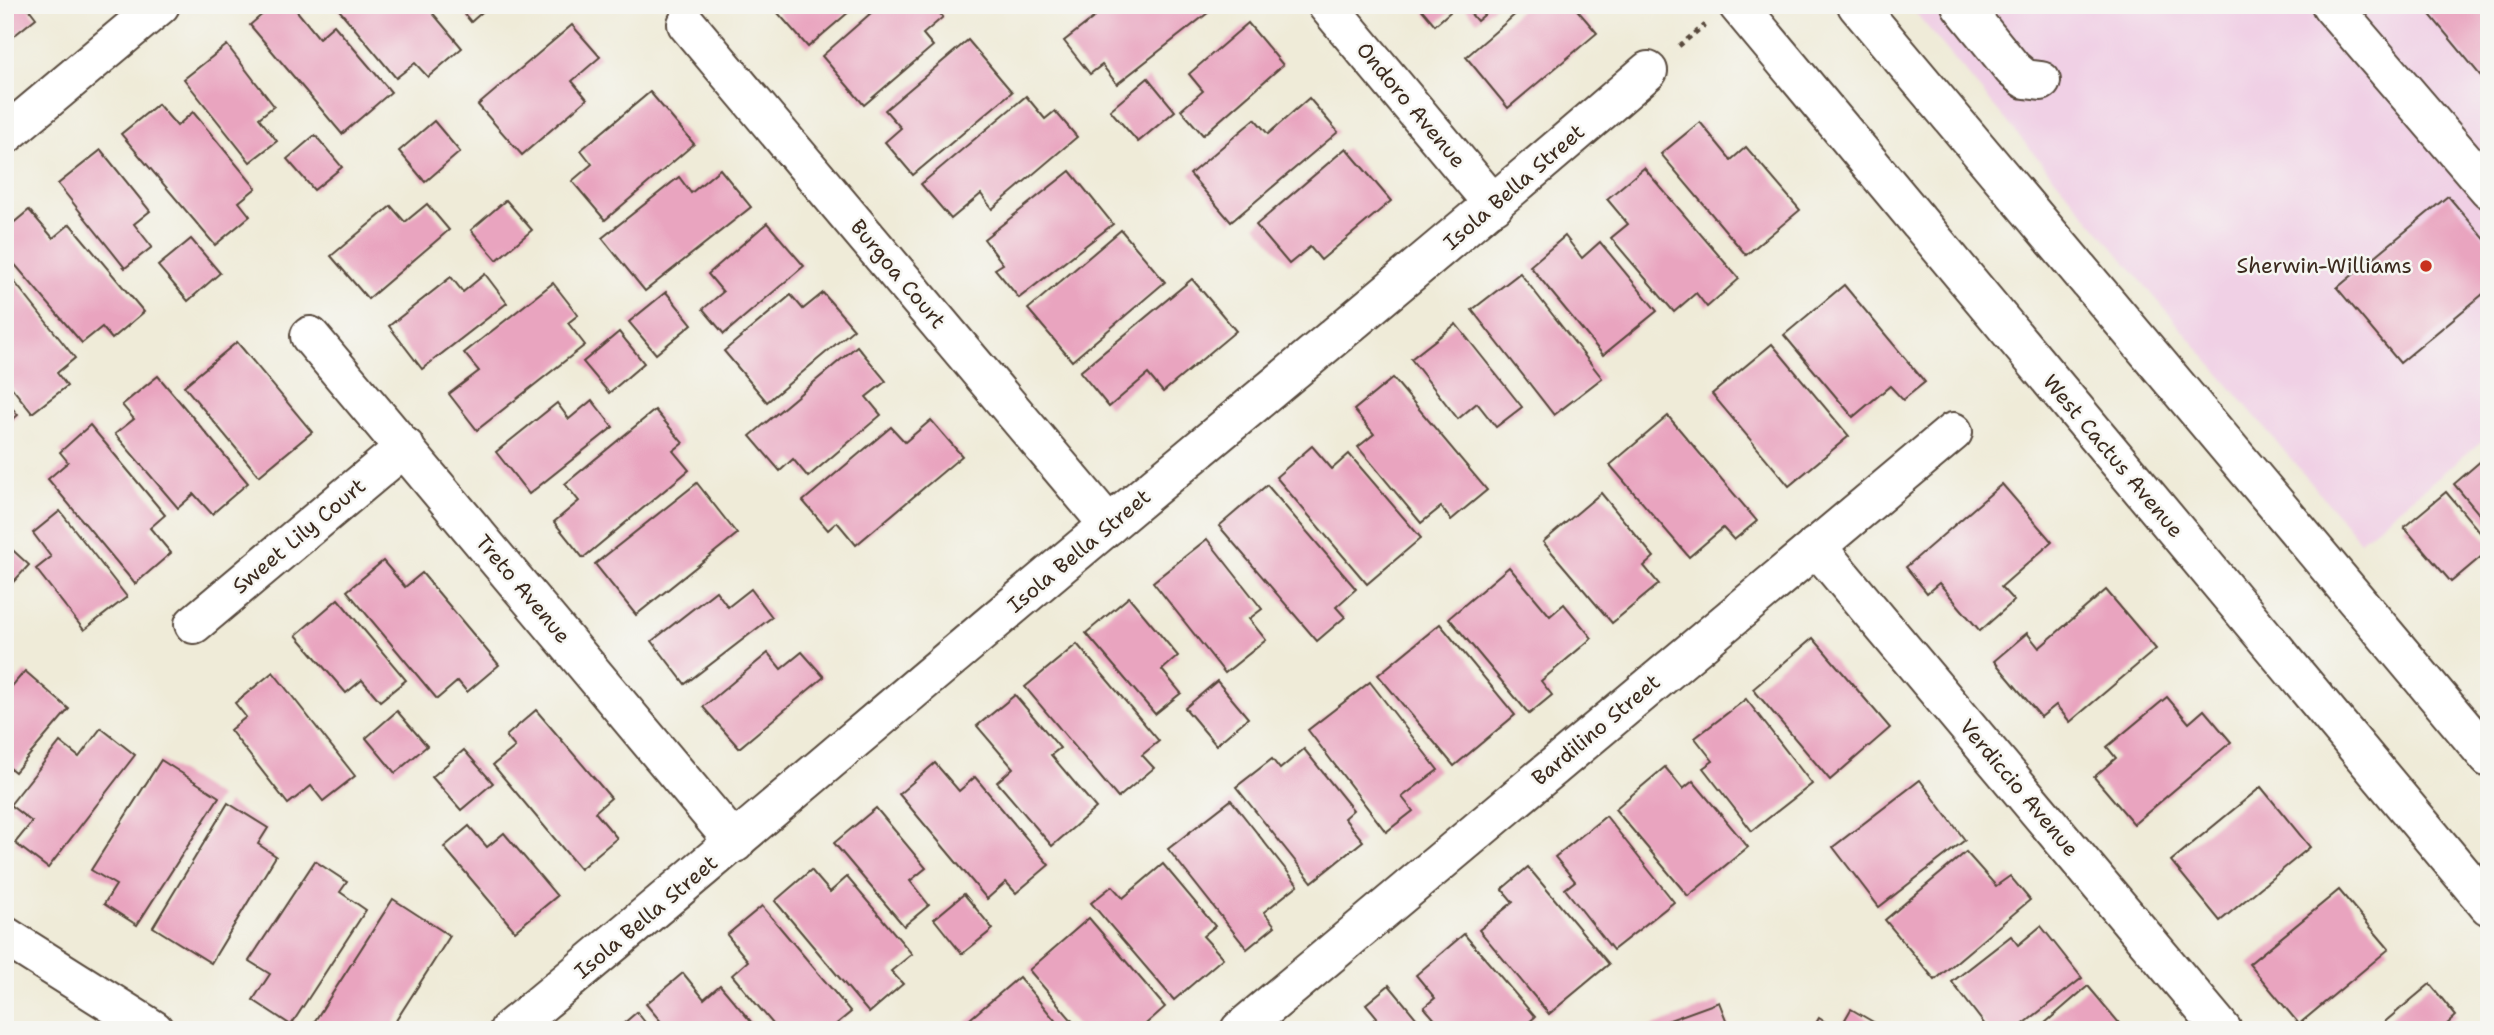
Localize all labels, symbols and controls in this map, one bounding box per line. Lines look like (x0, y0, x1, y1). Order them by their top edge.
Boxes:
street label: Ondoro Avenue (1350, 36, 1472, 174)
street label: Isola Bella Street (1437, 118, 1591, 256)
street label: Burgoa Court (844, 214, 952, 334)
place label: Sherwin-Williams (2237, 252, 2412, 280)
marker: Sherwin-Williams (2418, 258, 2434, 274)
street label: West Cactus Avenue (2036, 368, 2190, 544)
street label: Sweet Lily Court (226, 472, 372, 600)
street label: Isola Bella Street (1002, 483, 1156, 619)
street label: Treto Avenue (469, 529, 577, 649)
street label: Bardilino Street (1526, 668, 1666, 792)
street label: Verdiccio Avenue (1953, 713, 2085, 863)
street label: Isola Bella Street (569, 849, 723, 985)

